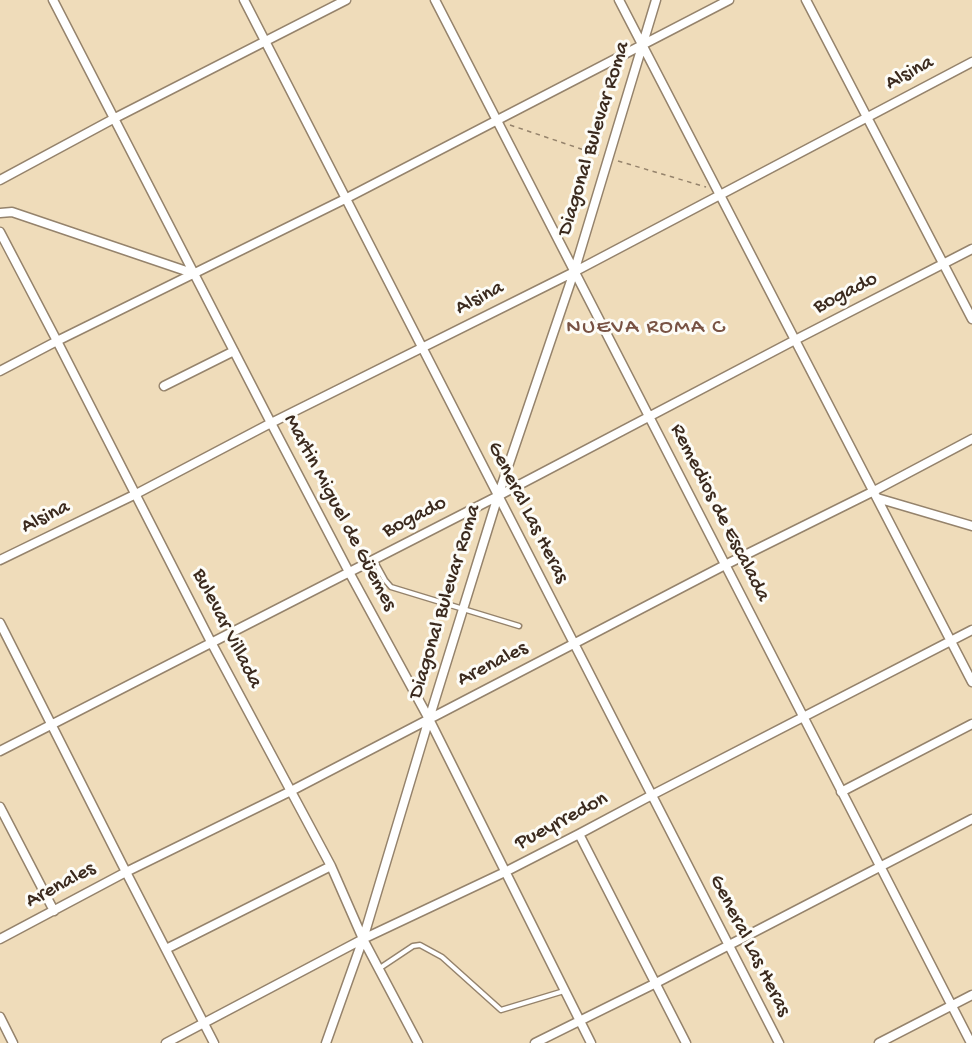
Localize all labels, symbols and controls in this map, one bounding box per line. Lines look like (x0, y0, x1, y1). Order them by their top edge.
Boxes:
street label: Diagonal Bulevar Roma (553, 39, 637, 239)
street label: Alsina (882, 51, 938, 97)
street label: Bogado (810, 267, 882, 321)
street label: Alsina (452, 276, 508, 322)
district label: NUEVA ROMA C (566, 316, 726, 342)
street label: Martin Miguel de Güemes (277, 411, 401, 615)
street label: Remedios de Escalada (663, 420, 775, 606)
street label: General Las Heras (481, 438, 573, 588)
street label: Bogado (379, 491, 451, 545)
street label: Alsina (18, 496, 74, 540)
street label: Diagonal Bulevar Roma (404, 502, 488, 702)
street label: Bulevar Villada (185, 565, 267, 693)
street label: Arenales (454, 637, 532, 693)
street label: Pueyrredon (511, 787, 613, 857)
street label: Arenales (22, 857, 100, 915)
street label: General Las Heras (703, 871, 795, 1021)

